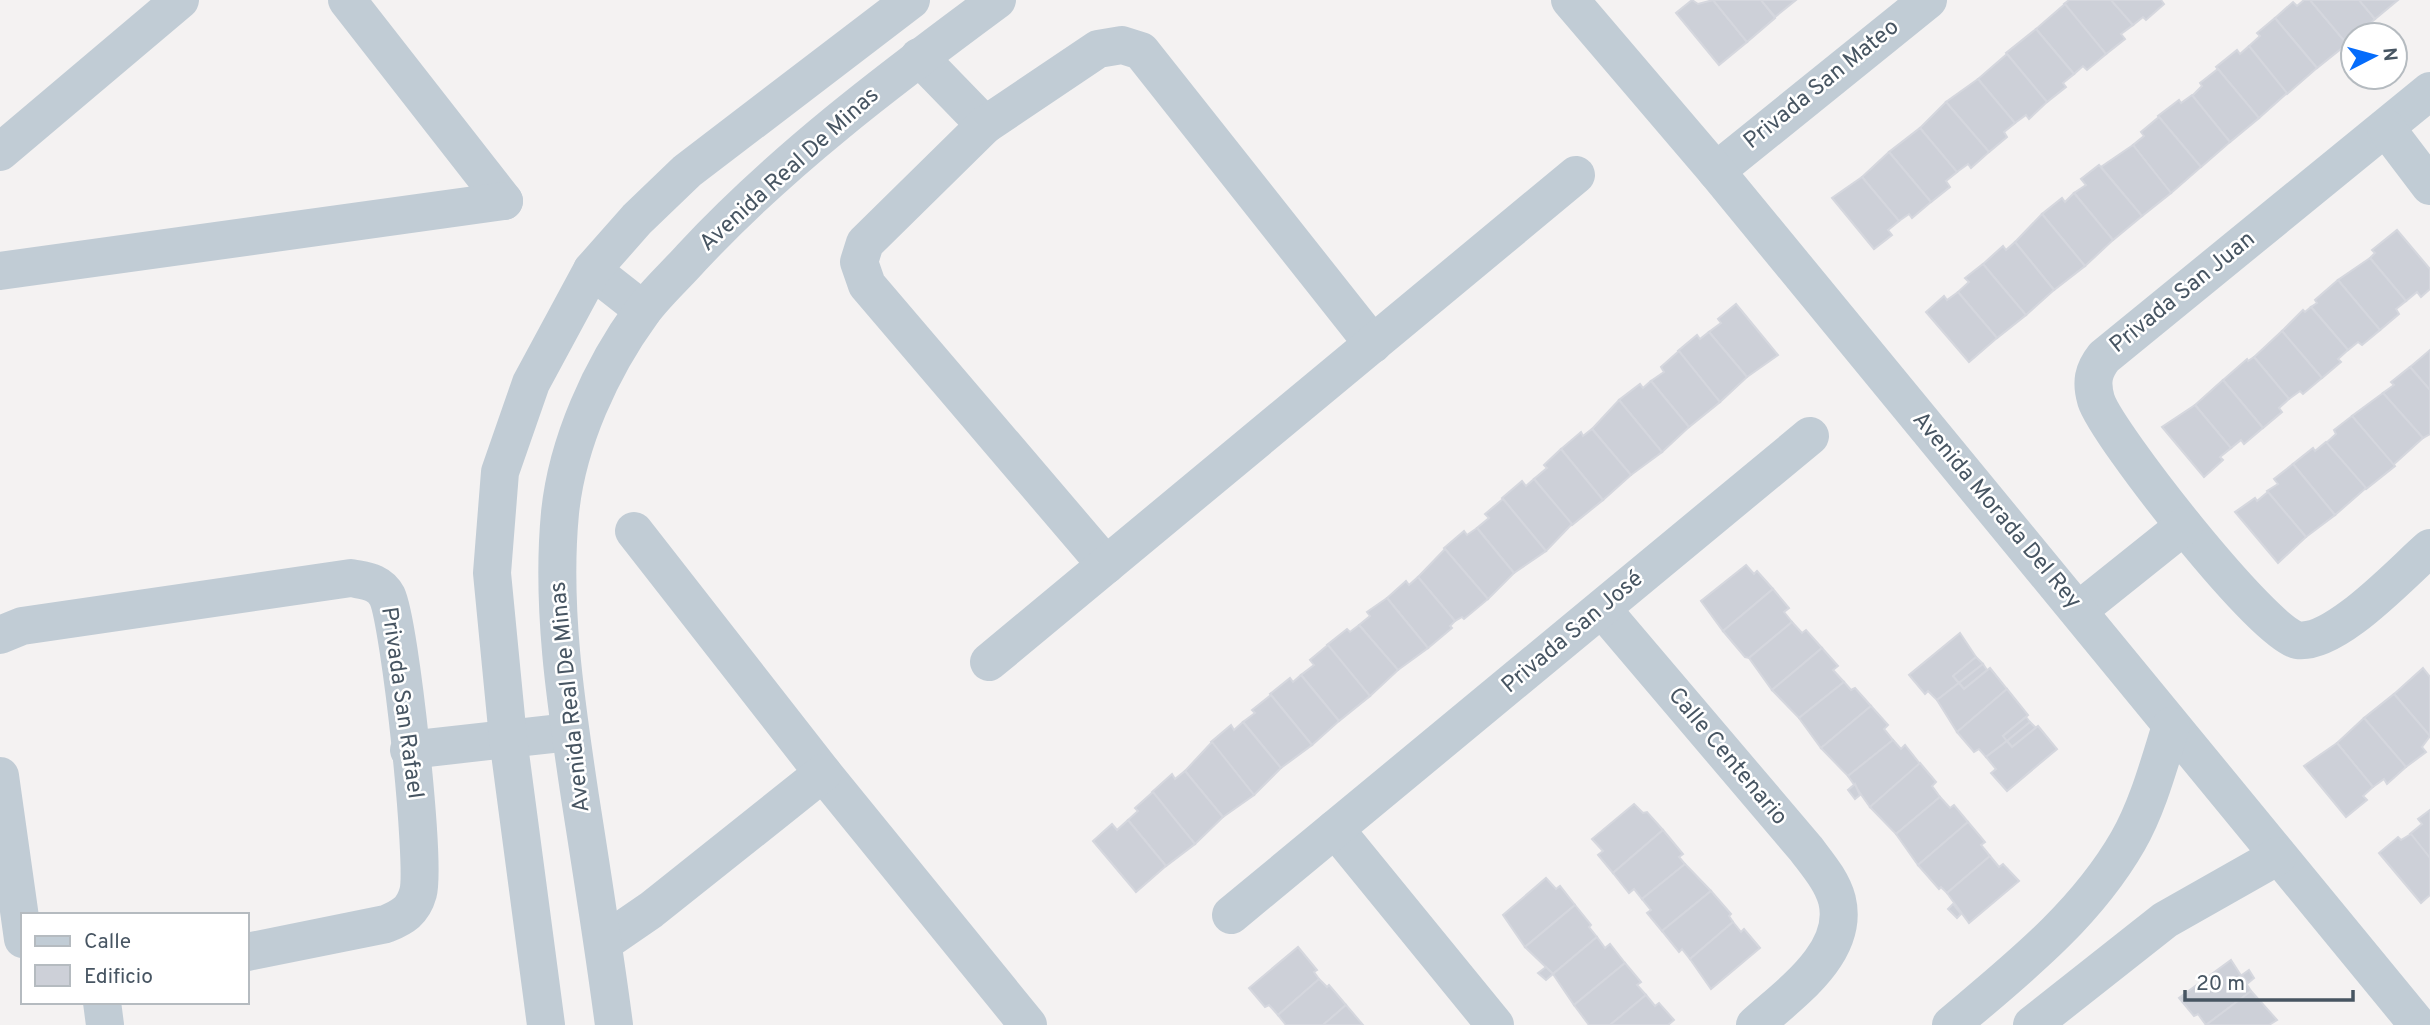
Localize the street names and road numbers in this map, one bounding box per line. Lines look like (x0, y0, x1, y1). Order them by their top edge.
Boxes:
street label: Privada San Mateo (1738, 13, 1906, 157)
street label: Avenida Real De Minas (694, 82, 886, 258)
street label: Privada San Juan (2104, 225, 2262, 361)
street label: Avenida Morada Del Rey (1905, 406, 2087, 616)
street label: Privada San José (1496, 565, 1650, 701)
street label: Avenida Real De Minas (544, 580, 598, 814)
street label: Privada San Rafael (373, 605, 429, 801)
street label: Calle Centenario (1661, 682, 1793, 832)

